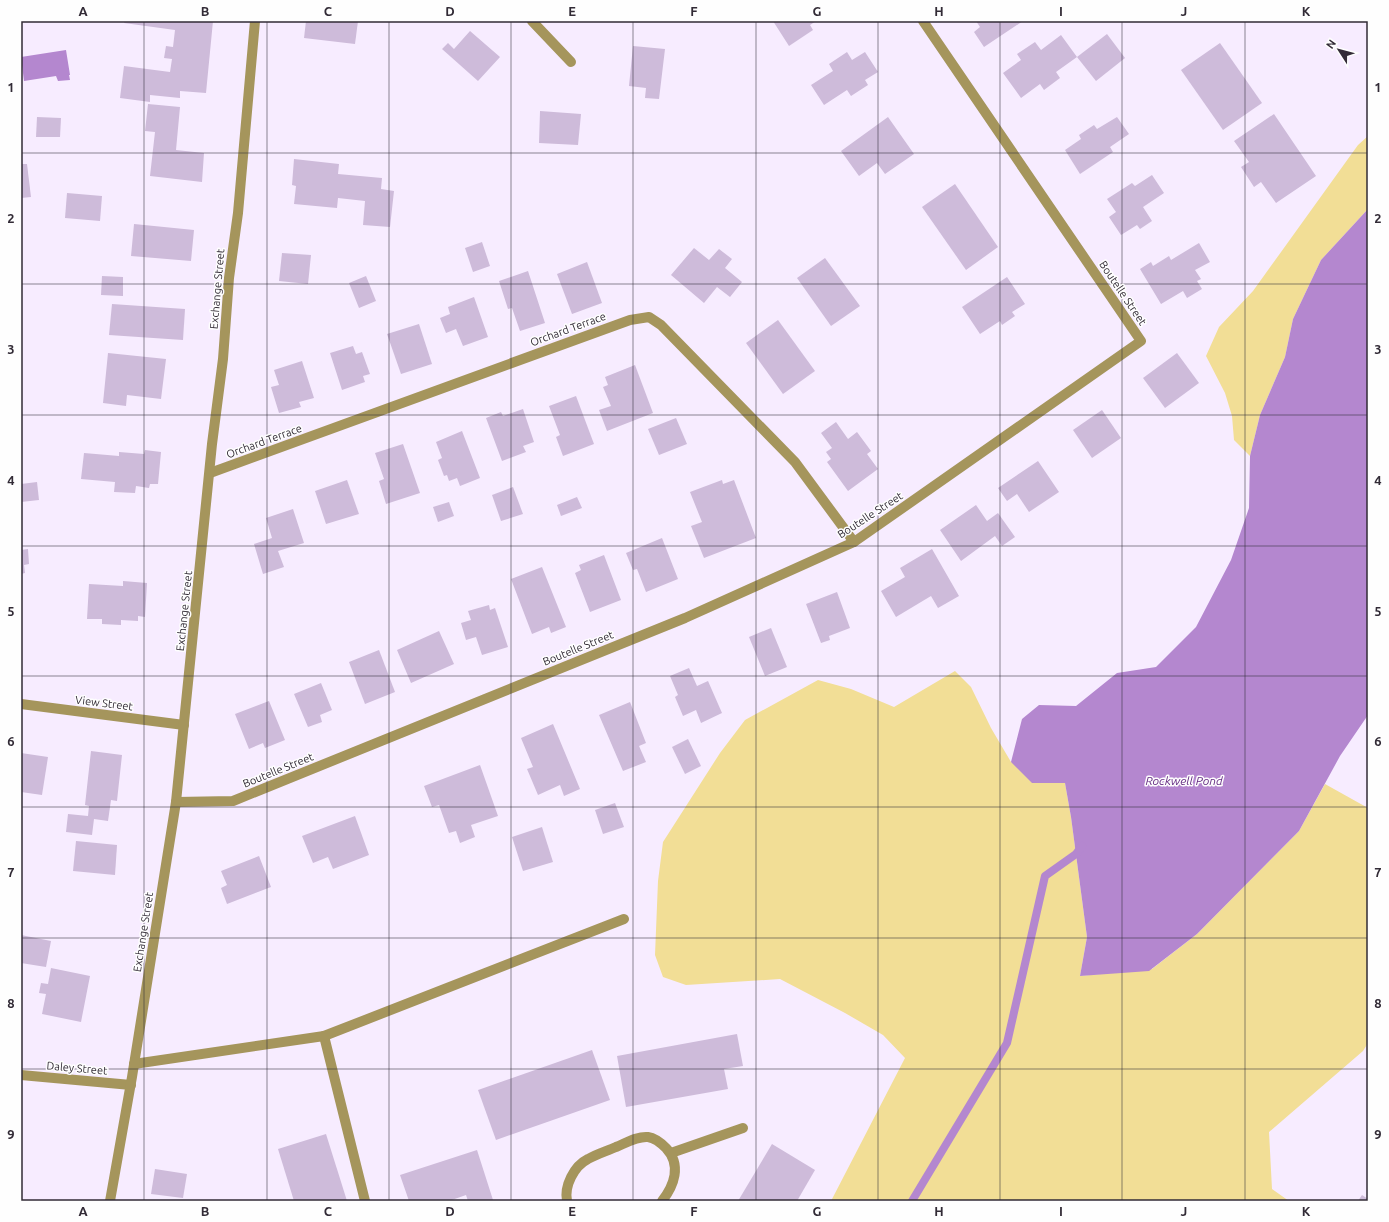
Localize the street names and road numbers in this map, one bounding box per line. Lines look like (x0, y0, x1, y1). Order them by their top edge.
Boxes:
street label: Exchange Street (208, 248, 227, 330)
street label: Boutelle Street (1097, 258, 1149, 328)
street label: Orchard Terrace (529, 310, 607, 348)
street label: Orchard Terrace (225, 422, 303, 460)
street label: Boutelle Street (835, 489, 905, 540)
street label: Exchange Street (174, 570, 194, 652)
street label: Boutelle Street (541, 628, 616, 668)
street label: View Street (75, 694, 134, 713)
street label: Boutelle Street (241, 750, 316, 790)
street label: Exchange Street (131, 891, 155, 973)
street label: Daley Street (46, 1059, 109, 1077)

